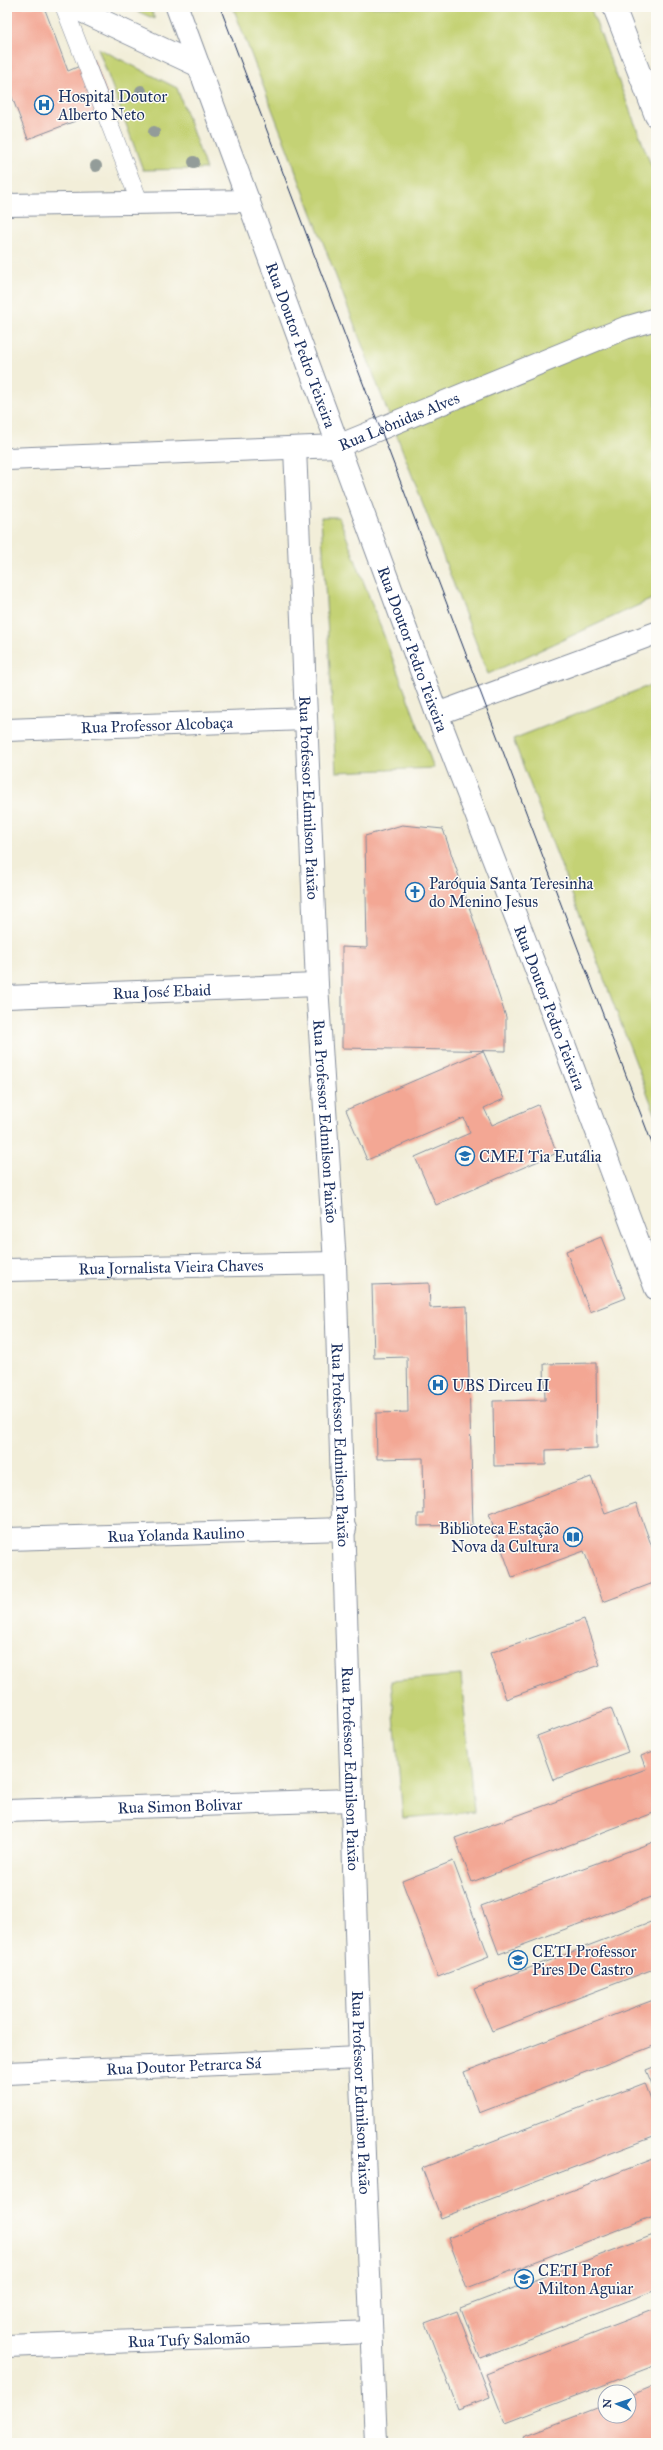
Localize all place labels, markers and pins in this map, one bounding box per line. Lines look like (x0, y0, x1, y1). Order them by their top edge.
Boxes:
place label: Hospital Doutor Alberto Neto (57, 87, 167, 124)
hospital icon: Hospital Doutor Alberto Neto (33, 94, 55, 116)
place label: Paróquia Santa Teresinha do Menino Jesus (429, 874, 594, 912)
church icon: Paróquia Santa Teresinha do Menino Jesus (404, 881, 426, 903)
school or university icon: CMEI Tia Eutália (454, 1145, 476, 1167)
place label: CMEI Tia Eutália (479, 1147, 602, 1166)
hospital icon: UBS Dirceu II (427, 1374, 449, 1396)
place label: UBS Dirceu II (452, 1376, 550, 1395)
place label: Biblioteca Estação Nova da Cultura (439, 1519, 559, 1556)
library icon: Biblioteca Estação Nova da Cultura (562, 1526, 584, 1548)
place label: CETI Professor Pires De Castro (532, 1942, 636, 1979)
school or university icon: CETI Professor Pires De Castro (507, 1949, 529, 1971)
place label: CETI Prof Milton Aguiar (538, 2261, 633, 2299)
school or university icon: CETI Prof Milton Aguiar (513, 2268, 535, 2290)

